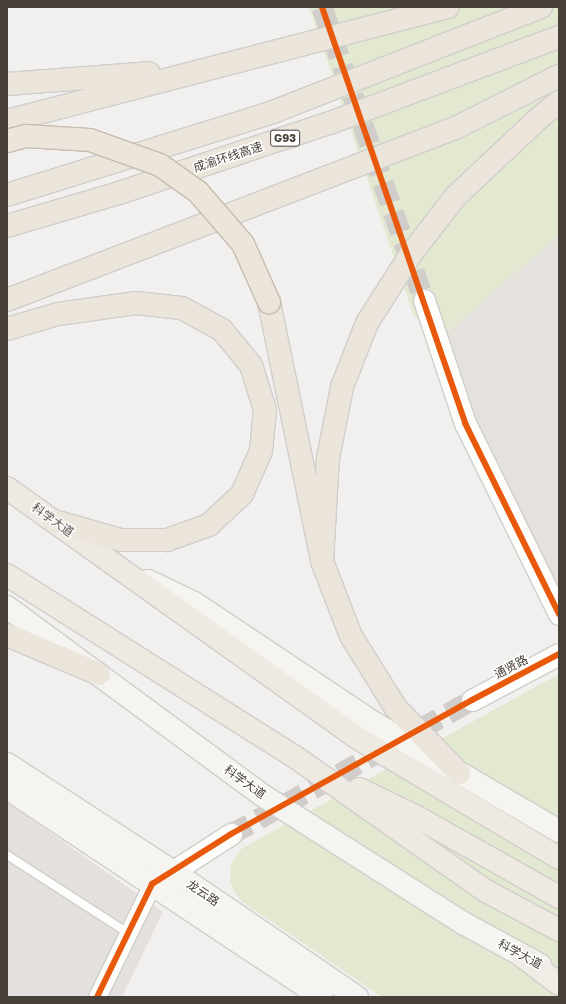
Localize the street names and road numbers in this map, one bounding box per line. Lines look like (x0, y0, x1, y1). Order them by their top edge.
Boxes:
road number: G93 (270, 129, 300, 147)
street label: 成渝环线高速 (192, 139, 264, 175)
street label: 科学大道 (29, 500, 77, 540)
street label: 通贤路 (492, 652, 530, 682)
street label: 科学大道 (221, 762, 269, 802)
street label: 龙云路 (184, 877, 222, 909)
street label: 科学大道 (495, 936, 545, 972)

